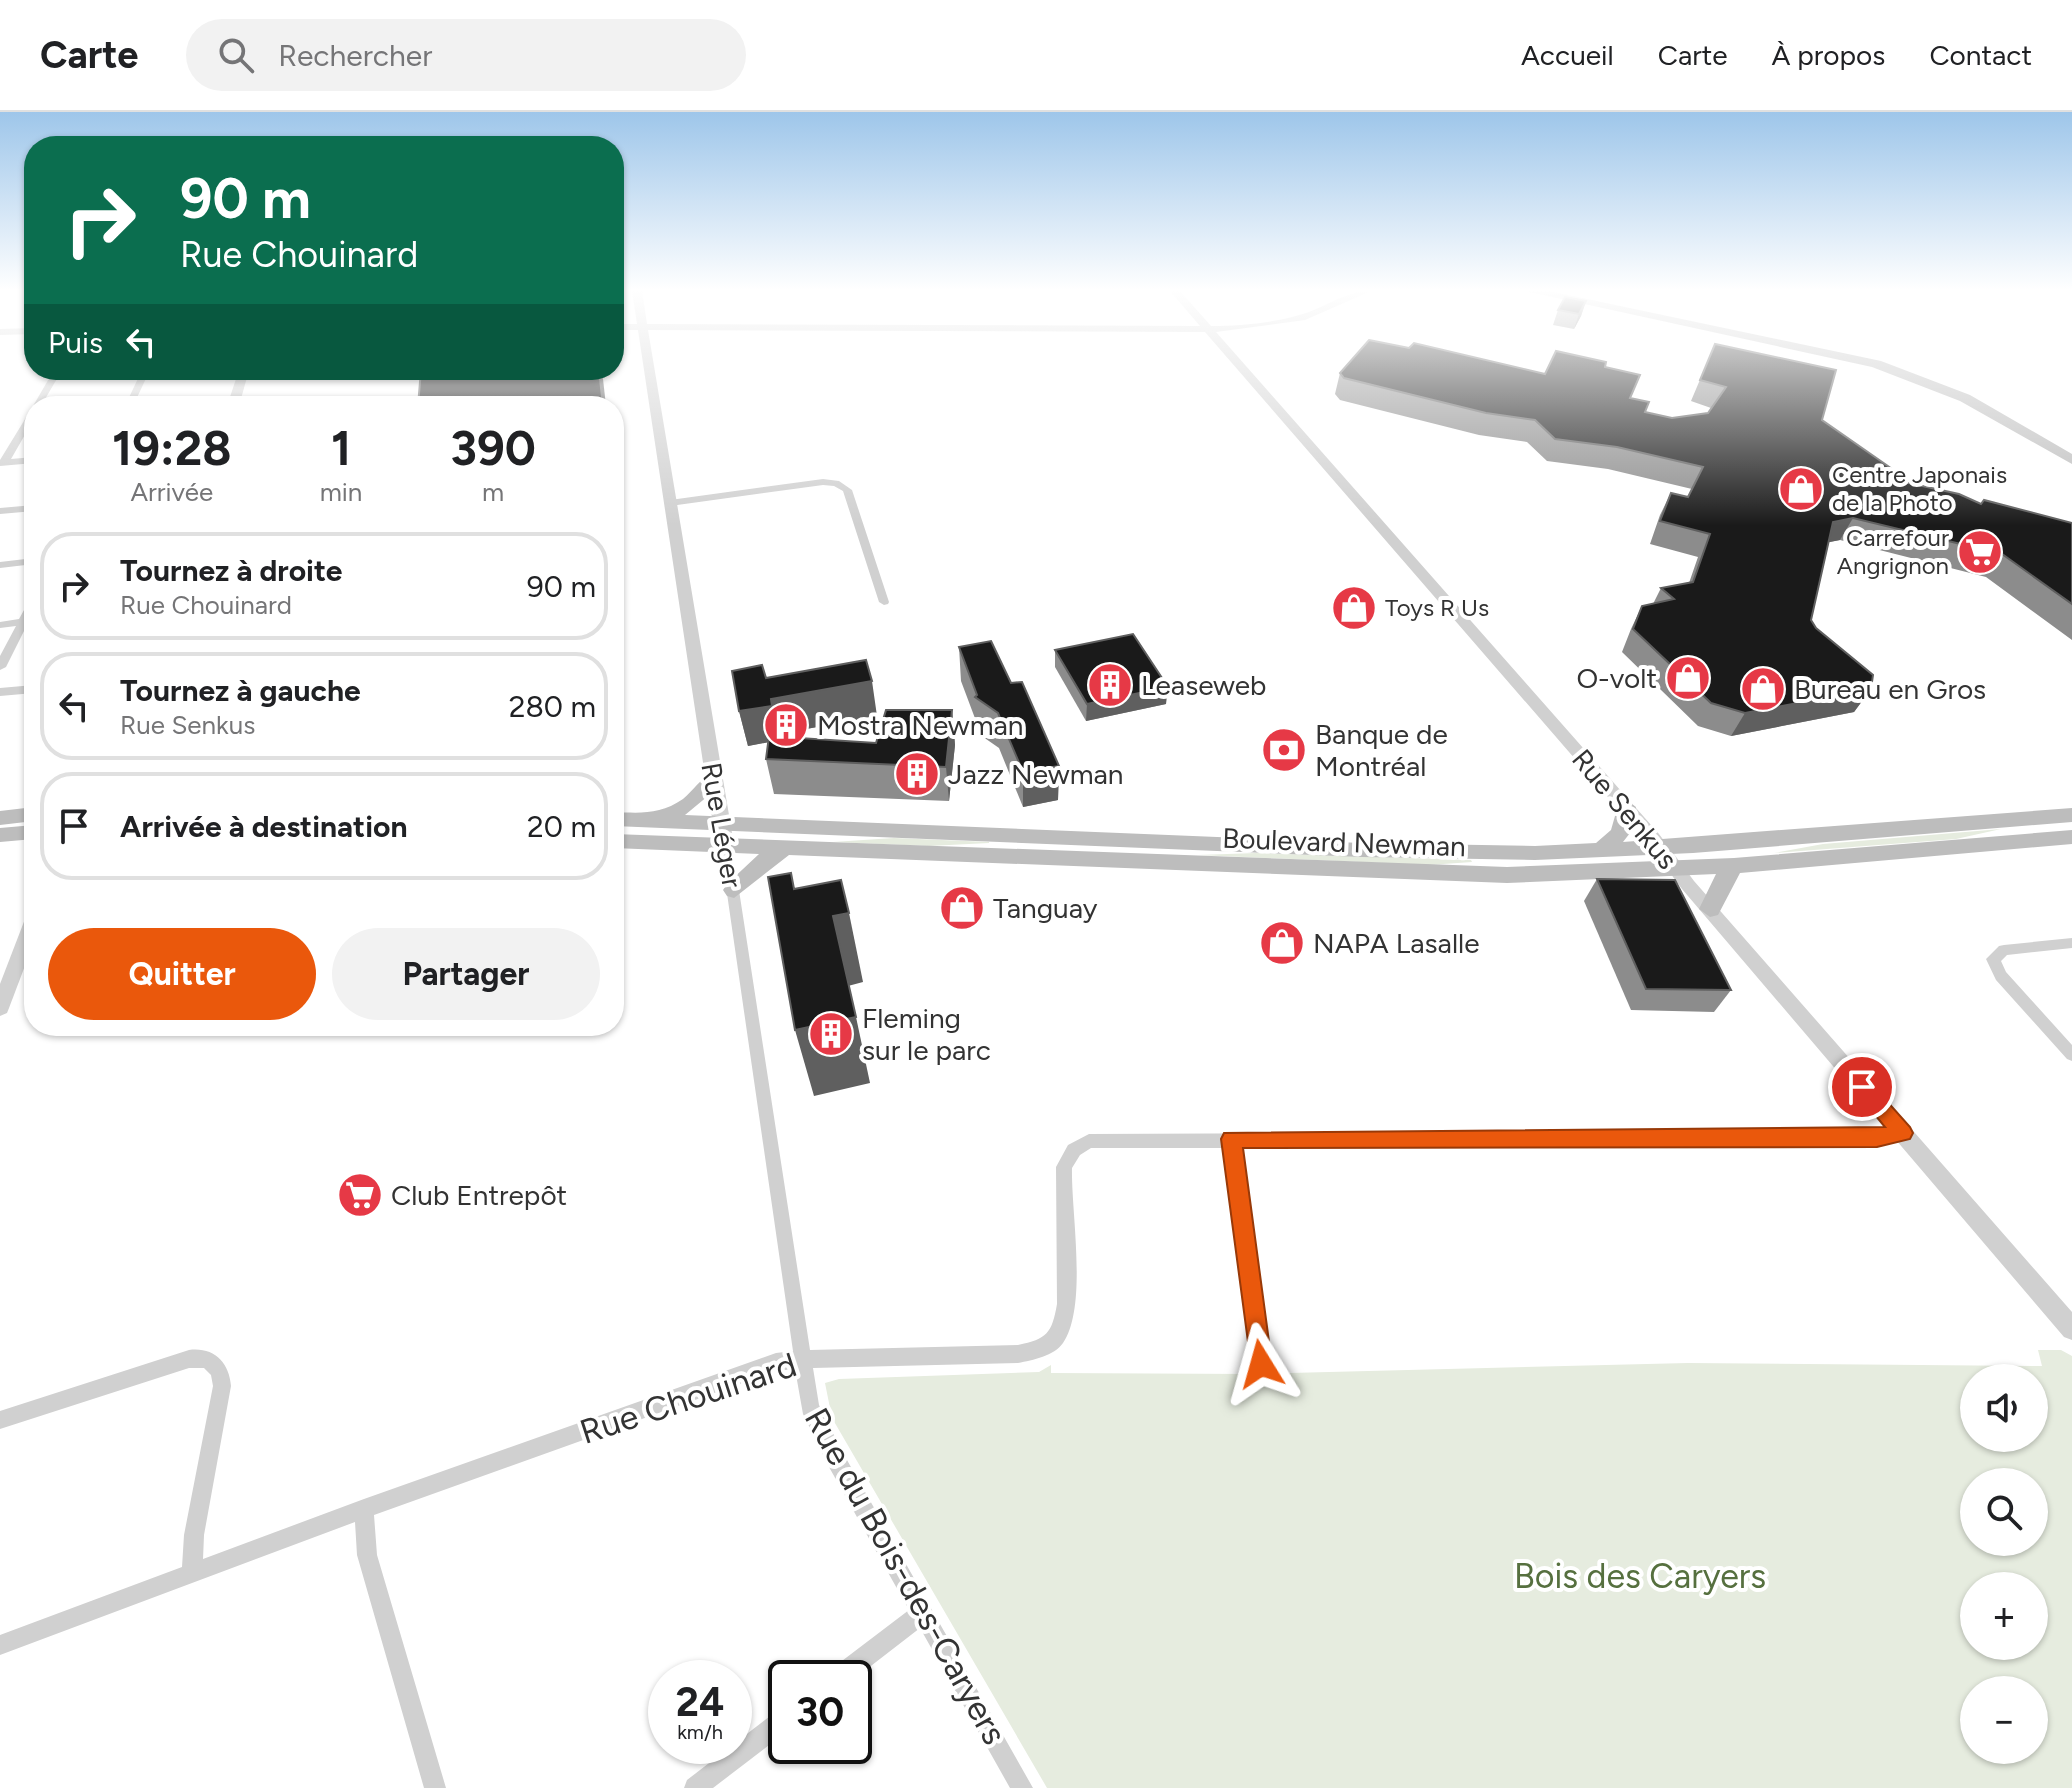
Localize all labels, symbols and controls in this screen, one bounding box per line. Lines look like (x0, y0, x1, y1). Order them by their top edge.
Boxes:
search box (186, 19, 746, 91)
text: Carte (40, 32, 138, 78)
icon: search (214, 33, 258, 77)
text: Rechercher (278, 37, 432, 74)
text: Accueil (1521, 38, 1614, 72)
text: Carte (1658, 38, 1727, 72)
text: À propos (1771, 38, 1885, 72)
text: Contact (1929, 38, 2032, 72)
text: 90 m (180, 165, 311, 232)
icon: right (48, 168, 152, 272)
text: Rue Chouinard (180, 233, 418, 276)
icon: left (119, 320, 163, 364)
text: Puis (48, 324, 103, 361)
text: 19:28 (112, 419, 232, 477)
text: 1 (331, 419, 351, 477)
text: 390 (450, 419, 536, 477)
place label: Centre Japonais de la Photo (1832, 460, 2007, 517)
shop icon: Centre Japonais de la Photo (1777, 465, 1825, 513)
text: Arrivée (130, 476, 213, 508)
text: min (320, 476, 362, 508)
text: m (482, 476, 504, 508)
place label: Carrefour Angrignon (1837, 523, 1949, 580)
supermarket icon: Carrefour Angrignon (1956, 528, 2004, 576)
text: Tournez à droite (120, 552, 342, 589)
icon: right (52, 564, 96, 608)
text: 90 m (527, 568, 596, 605)
shop icon: Toys R Us (1330, 584, 1378, 632)
text: Rue Chouinard (120, 589, 292, 621)
place label: Toys R Us (1385, 593, 1489, 622)
shop icon: O-volt (1664, 654, 1712, 702)
building icon: Leaseweb (1086, 661, 1134, 709)
place label: O-volt (1576, 661, 1657, 695)
shop icon: Bureau en Gros (1739, 665, 1787, 713)
place label: Leaseweb (1141, 668, 1266, 702)
text: Tournez à gauche (120, 672, 361, 709)
place label: Bureau en Gros (1794, 672, 1986, 706)
icon: left (52, 684, 96, 728)
text: 280 m (509, 688, 596, 725)
building icon: Mostra Newman (762, 701, 810, 749)
place label: Mostra Newman (817, 708, 1024, 742)
text: Rue Senkus (120, 709, 255, 741)
place label: Banque de Montréal (1315, 717, 1448, 783)
bank icon: Banque de Montréal (1260, 726, 1308, 774)
street label: Rue Senkus (1565, 742, 1685, 876)
building icon: Jazz Newman (893, 750, 941, 798)
place label: Jazz Newman (948, 757, 1123, 791)
street label: Rue Léger (694, 760, 750, 891)
icon: arrive (52, 804, 96, 848)
text: Arrivée à destination (120, 808, 407, 845)
text: 20 m (527, 808, 596, 845)
street label: Boulevard Newman (1222, 821, 1466, 863)
shop icon: Tanguay (938, 884, 986, 932)
place label: Tanguay (993, 891, 1098, 925)
shop icon: NAPA Lasalle (1258, 919, 1306, 967)
place label: NAPA Lasalle (1313, 926, 1480, 960)
button: Quitter (48, 928, 316, 1020)
button: Partager (332, 928, 600, 1020)
place label: Fleming sur le parc (862, 1001, 991, 1067)
building icon: Fleming sur le parc (807, 1010, 855, 1058)
pin (1828, 1053, 1896, 1121)
icon: arrive (1840, 1065, 1884, 1109)
supermarket icon: Club Entrepôt (336, 1171, 384, 1219)
place label: Club Entrepôt (391, 1178, 567, 1212)
position arrow (1219, 1322, 1303, 1406)
street label: Rue Chouinard (575, 1344, 801, 1453)
map controls (1960, 1364, 2048, 1764)
button: sound (1960, 1364, 2048, 1452)
street label: Rue du Bois-des-Caryers (796, 1401, 1015, 1752)
button: search (1960, 1468, 2048, 1556)
park label: Bois des Caryers (1514, 1556, 1766, 1597)
button: + (1960, 1572, 2048, 1660)
speed limit sign: 30 (768, 1660, 872, 1764)
button: − (1960, 1676, 2048, 1764)
text: 24 (676, 1678, 724, 1726)
text: km/h (677, 1720, 723, 1744)

